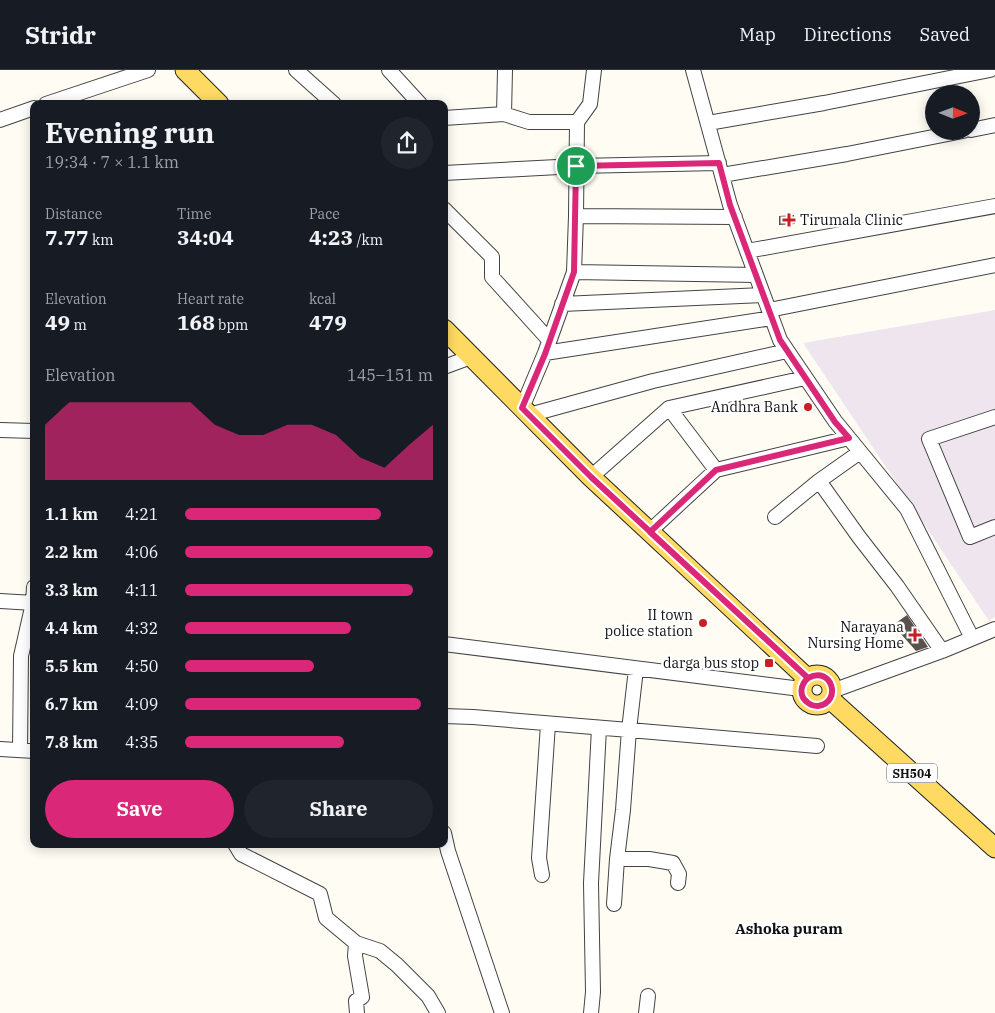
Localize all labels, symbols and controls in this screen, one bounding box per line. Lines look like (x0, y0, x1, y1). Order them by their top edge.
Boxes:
text: Stridr (25, 19, 96, 51)
text: Map (739, 23, 776, 46)
text: Directions (804, 23, 892, 46)
text: Saved (920, 23, 970, 46)
north arrow (925, 85, 980, 140)
map controls (925, 85, 980, 140)
text: Evening run (45, 114, 214, 151)
button: share (381, 117, 433, 169)
pin (555, 145, 597, 187)
text: 19:34 · 7 × 1.1 km (45, 152, 179, 172)
icon: arrive (562, 152, 590, 180)
text: Distance (45, 205, 102, 223)
text: Time (177, 205, 211, 223)
text: Pace (309, 205, 340, 223)
place label: Tirumala Clinic (800, 211, 903, 229)
marker: Tirumala Clinic (782, 213, 796, 227)
text: 7.77 (45, 223, 89, 251)
text: 34:04 (177, 223, 234, 251)
text: 4:23 (309, 223, 353, 251)
text: km (89, 231, 114, 249)
text: /km (353, 231, 383, 249)
text: Elevation (45, 290, 107, 308)
text: Heart rate (177, 290, 244, 308)
text: kcal (309, 290, 336, 308)
text: 49 (45, 308, 70, 336)
text: 168 (177, 308, 215, 336)
text: 479 (309, 308, 347, 336)
text: m (70, 316, 87, 334)
text: bpm (215, 316, 248, 334)
text: Elevation (45, 365, 115, 385)
text: 145–151 m (347, 365, 433, 385)
place label: Andhra Bank (711, 398, 799, 416)
marker: Andhra Bank (802, 401, 814, 413)
text: 1.1 km (45, 504, 98, 524)
text: 4:21 (125, 504, 158, 524)
text: 2.2 km (45, 542, 98, 562)
text: 4:06 (125, 542, 158, 562)
text: 3.3 km (45, 580, 98, 600)
text: 4:11 (125, 580, 158, 600)
place label: II town police station (605, 606, 693, 640)
marker: II town police station (697, 617, 709, 629)
text: 4.4 km (45, 618, 98, 638)
text: 4:32 (125, 618, 158, 638)
place label: Narayana Nursing Home (807, 618, 904, 652)
marker: Narayana Nursing Home (908, 628, 922, 642)
place label: darga bus stop (663, 654, 759, 672)
text: 5.5 km (45, 656, 98, 676)
text: 4:50 (125, 656, 158, 676)
marker: darga bus stop (763, 657, 775, 669)
text: 6.7 km (45, 694, 98, 714)
text: 4:09 (125, 694, 158, 714)
text: 7.8 km (45, 732, 98, 752)
text: 4:35 (125, 732, 158, 752)
road number: SH504 (887, 764, 937, 782)
button: Save (45, 780, 234, 838)
button: Share (244, 780, 433, 838)
district label: Ashoka puram (735, 919, 843, 938)

